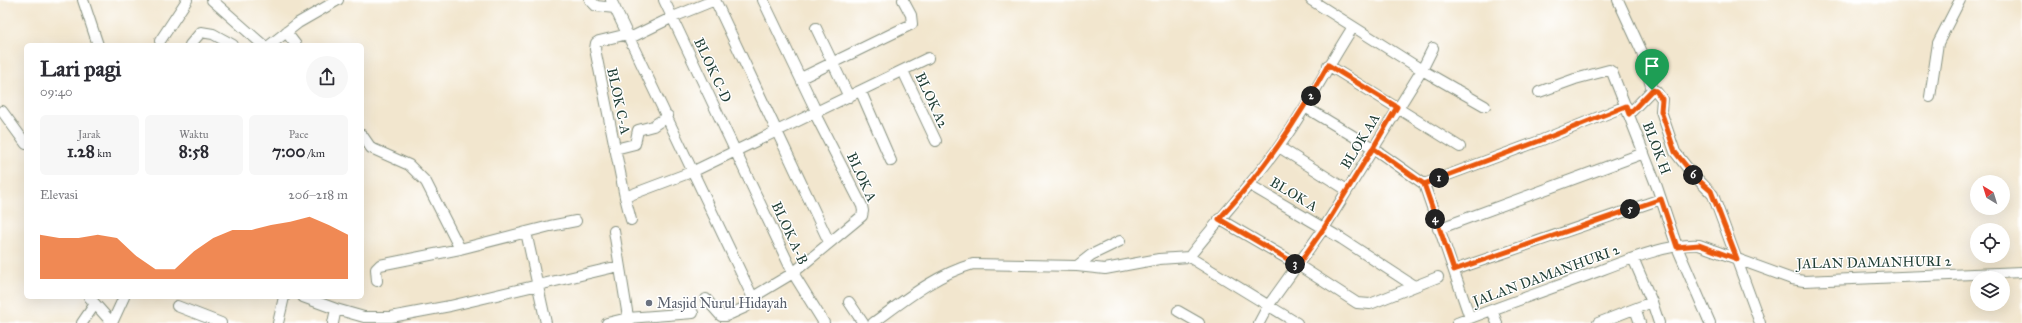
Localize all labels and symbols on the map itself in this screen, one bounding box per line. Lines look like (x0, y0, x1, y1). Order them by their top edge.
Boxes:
street label: BLOK C-D (690, 35, 735, 105)
pin (1635, 49, 1669, 90)
street label: BLOK C-A (603, 66, 634, 137)
street label: BLOK A2 (911, 70, 952, 131)
pin: 2 (1301, 86, 1321, 106)
street label: BLOK AA (1337, 110, 1384, 172)
street label: BLOK H (1639, 119, 1674, 177)
street label: BLOK A (843, 150, 881, 205)
pin: 6 (1683, 165, 1703, 185)
pin: 1 (1429, 168, 1449, 188)
street label: BLOK A (1267, 174, 1321, 216)
north arrow (1970, 175, 2010, 215)
street label: BLOK A-B (768, 199, 811, 267)
pin: 5 (1620, 199, 1640, 219)
pin: 4 (1425, 209, 1445, 229)
street label: JALAN DAMANHURI 2 (1469, 241, 1622, 312)
street label: JALAN DAMANHURI 2 (1794, 253, 1952, 273)
pin: 3 (1285, 254, 1305, 274)
place label: Masjid Nurul Hidayah (657, 295, 787, 312)
marker: Masjid Nurul Hidayah (644, 298, 654, 308)

